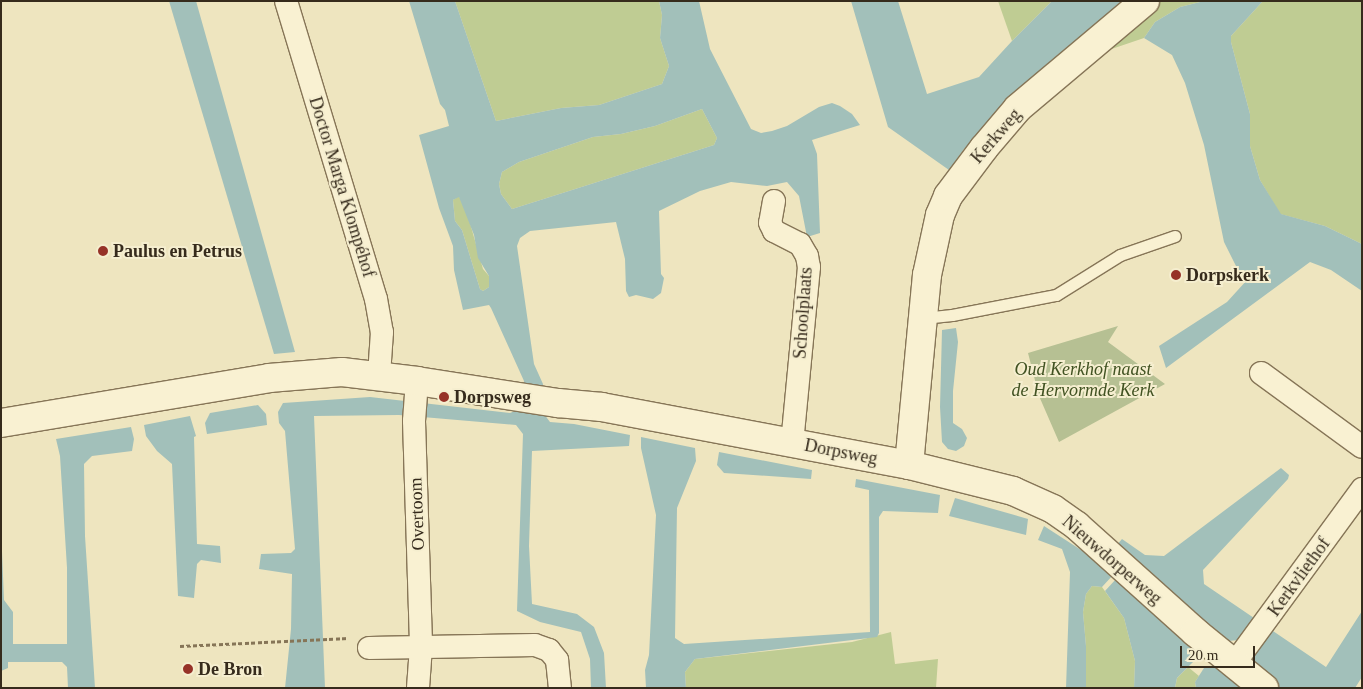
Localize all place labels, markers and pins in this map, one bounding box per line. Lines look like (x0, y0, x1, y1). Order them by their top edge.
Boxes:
place label: Paulus en Petrus (113, 240, 242, 262)
marker: Paulus en Petrus (97, 245, 109, 257)
place label: Dorpskerk (1186, 264, 1269, 286)
marker: Dorpskerk (1170, 269, 1182, 281)
place label: Dorpsweg (454, 386, 531, 408)
marker: Dorpsweg (438, 391, 450, 403)
place label: De Bron (198, 658, 262, 680)
marker: De Bron (182, 663, 194, 675)

